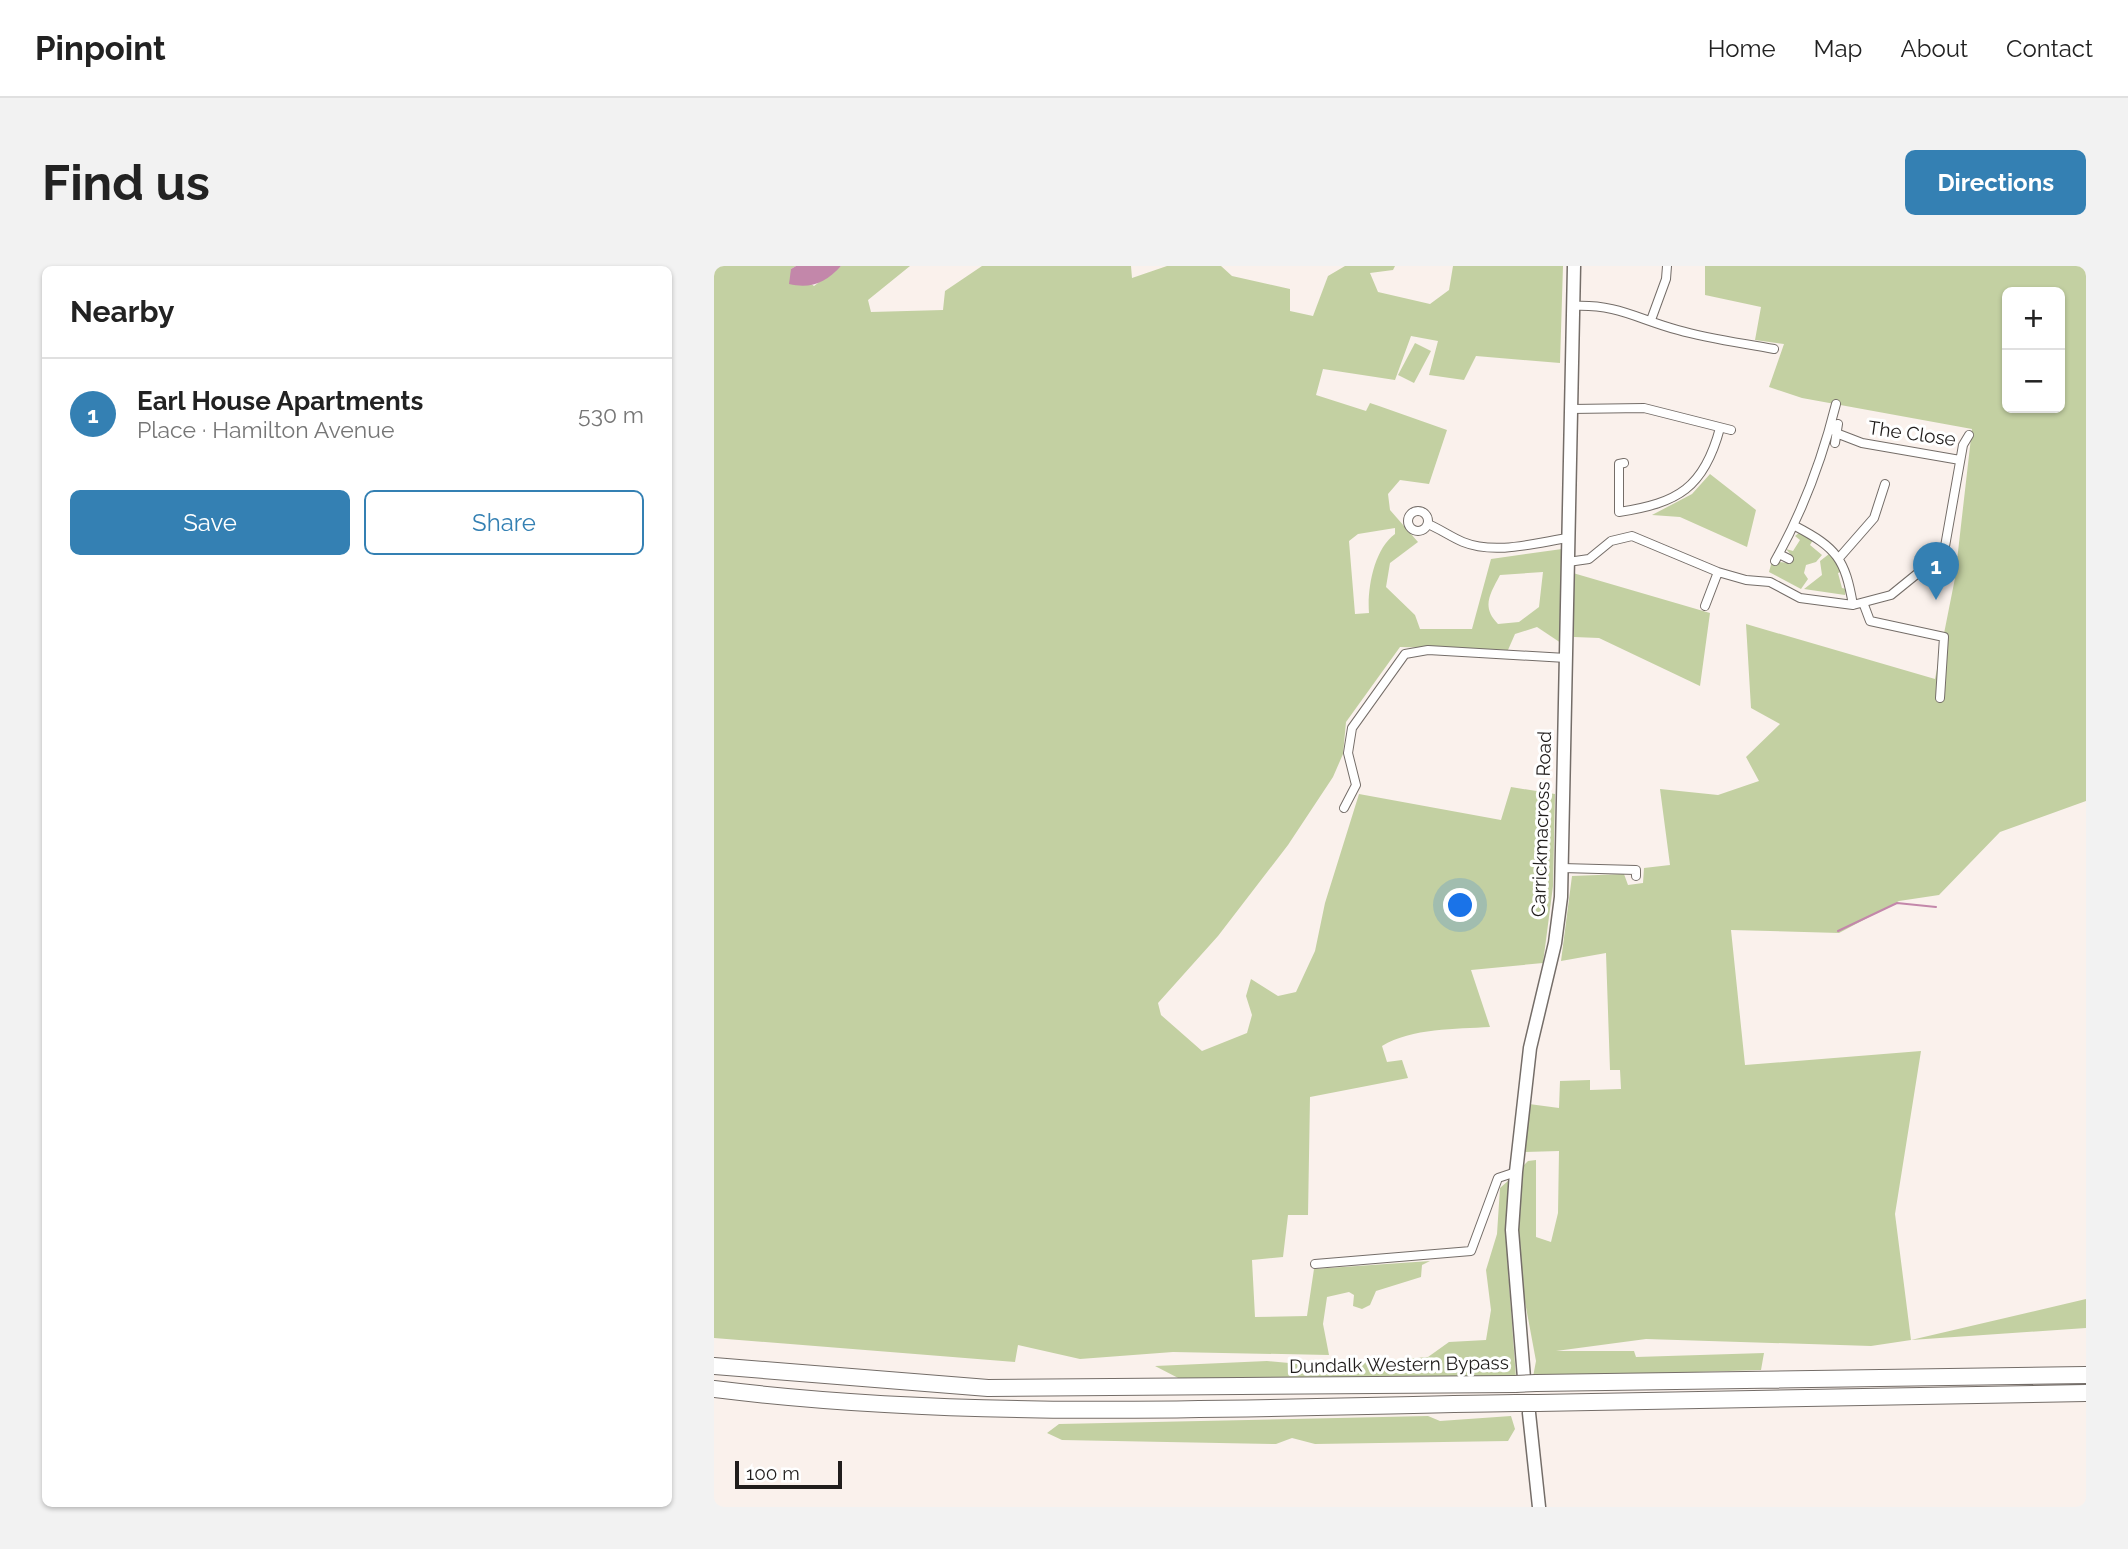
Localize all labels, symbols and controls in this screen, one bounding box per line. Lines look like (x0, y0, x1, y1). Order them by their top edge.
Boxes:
text: Pinpoint (35, 29, 166, 68)
text: Home (1708, 34, 1776, 63)
text: Map (1814, 34, 1862, 63)
text: About (1900, 34, 1968, 63)
text: Contact (2006, 34, 2093, 63)
button: Directions (1905, 150, 2086, 215)
text: Find us (42, 154, 210, 211)
map controls (2002, 287, 2065, 413)
button: + (2002, 287, 2065, 350)
text: Nearby (70, 294, 174, 329)
button: − (2002, 350, 2065, 413)
text: Earl House Apartments (137, 386, 423, 416)
text: 1 (87, 401, 99, 428)
text: 530 m (578, 401, 644, 428)
text: Place · Hamilton Avenue (137, 416, 394, 443)
street label: The Close (1867, 416, 1957, 450)
button: Save (70, 490, 350, 555)
button: Share (364, 490, 644, 555)
pin: 1 (1913, 542, 1959, 600)
street label: Carrickmacross Road (1527, 731, 1555, 917)
your location (1443, 888, 1477, 922)
street label: Dundalk Western Bypass (1289, 1351, 1509, 1377)
scale bar (735, 1458, 842, 1490)
text: 100 m (746, 1462, 800, 1484)

